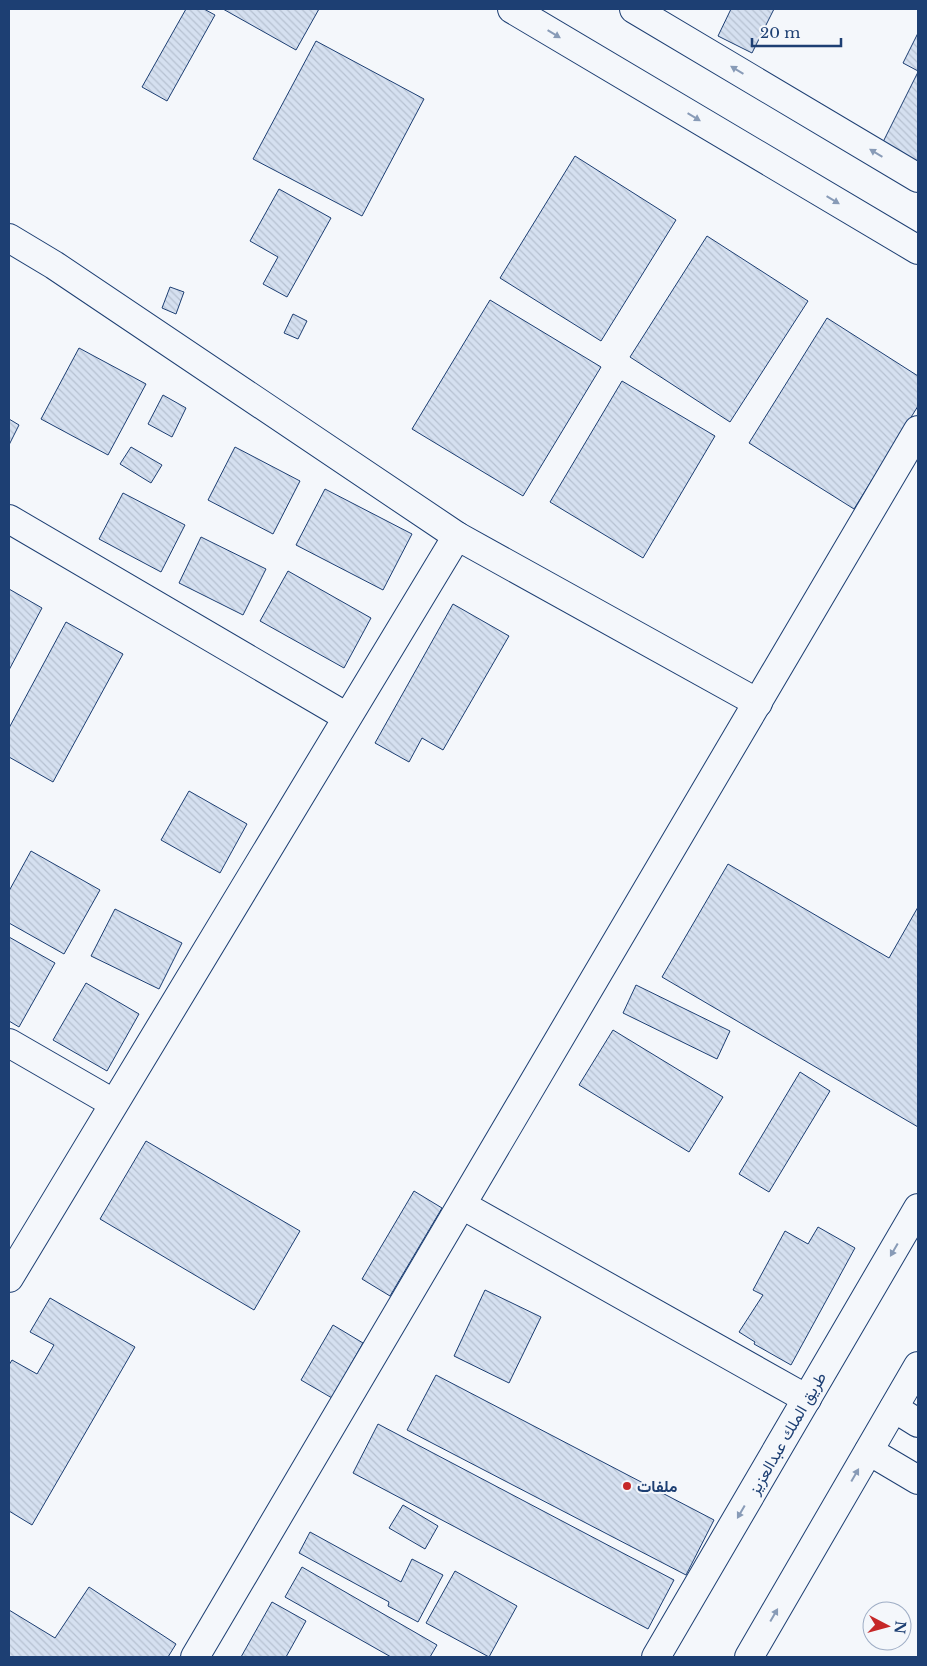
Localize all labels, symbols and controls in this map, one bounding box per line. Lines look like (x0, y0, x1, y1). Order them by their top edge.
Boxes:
scale bar (752, 15, 841, 47)
text: 20 m (760, 23, 800, 42)
one-way arrow (548, 29, 561, 38)
one-way arrow (730, 65, 743, 74)
one-way arrow (687, 112, 700, 121)
one-way arrow (870, 148, 883, 157)
one-way arrow (827, 195, 840, 204)
one-way arrow (889, 1244, 898, 1257)
street label: طريق الملك عبدالعزيز (743, 1368, 831, 1499)
one-way arrow (851, 1468, 860, 1481)
place label: ملفات (637, 1476, 678, 1496)
marker: ملفات (621, 1480, 633, 1492)
one-way arrow (737, 1505, 746, 1518)
north arrow (862, 1601, 912, 1651)
one-way arrow (769, 1609, 778, 1622)
text: N (890, 1620, 910, 1635)

